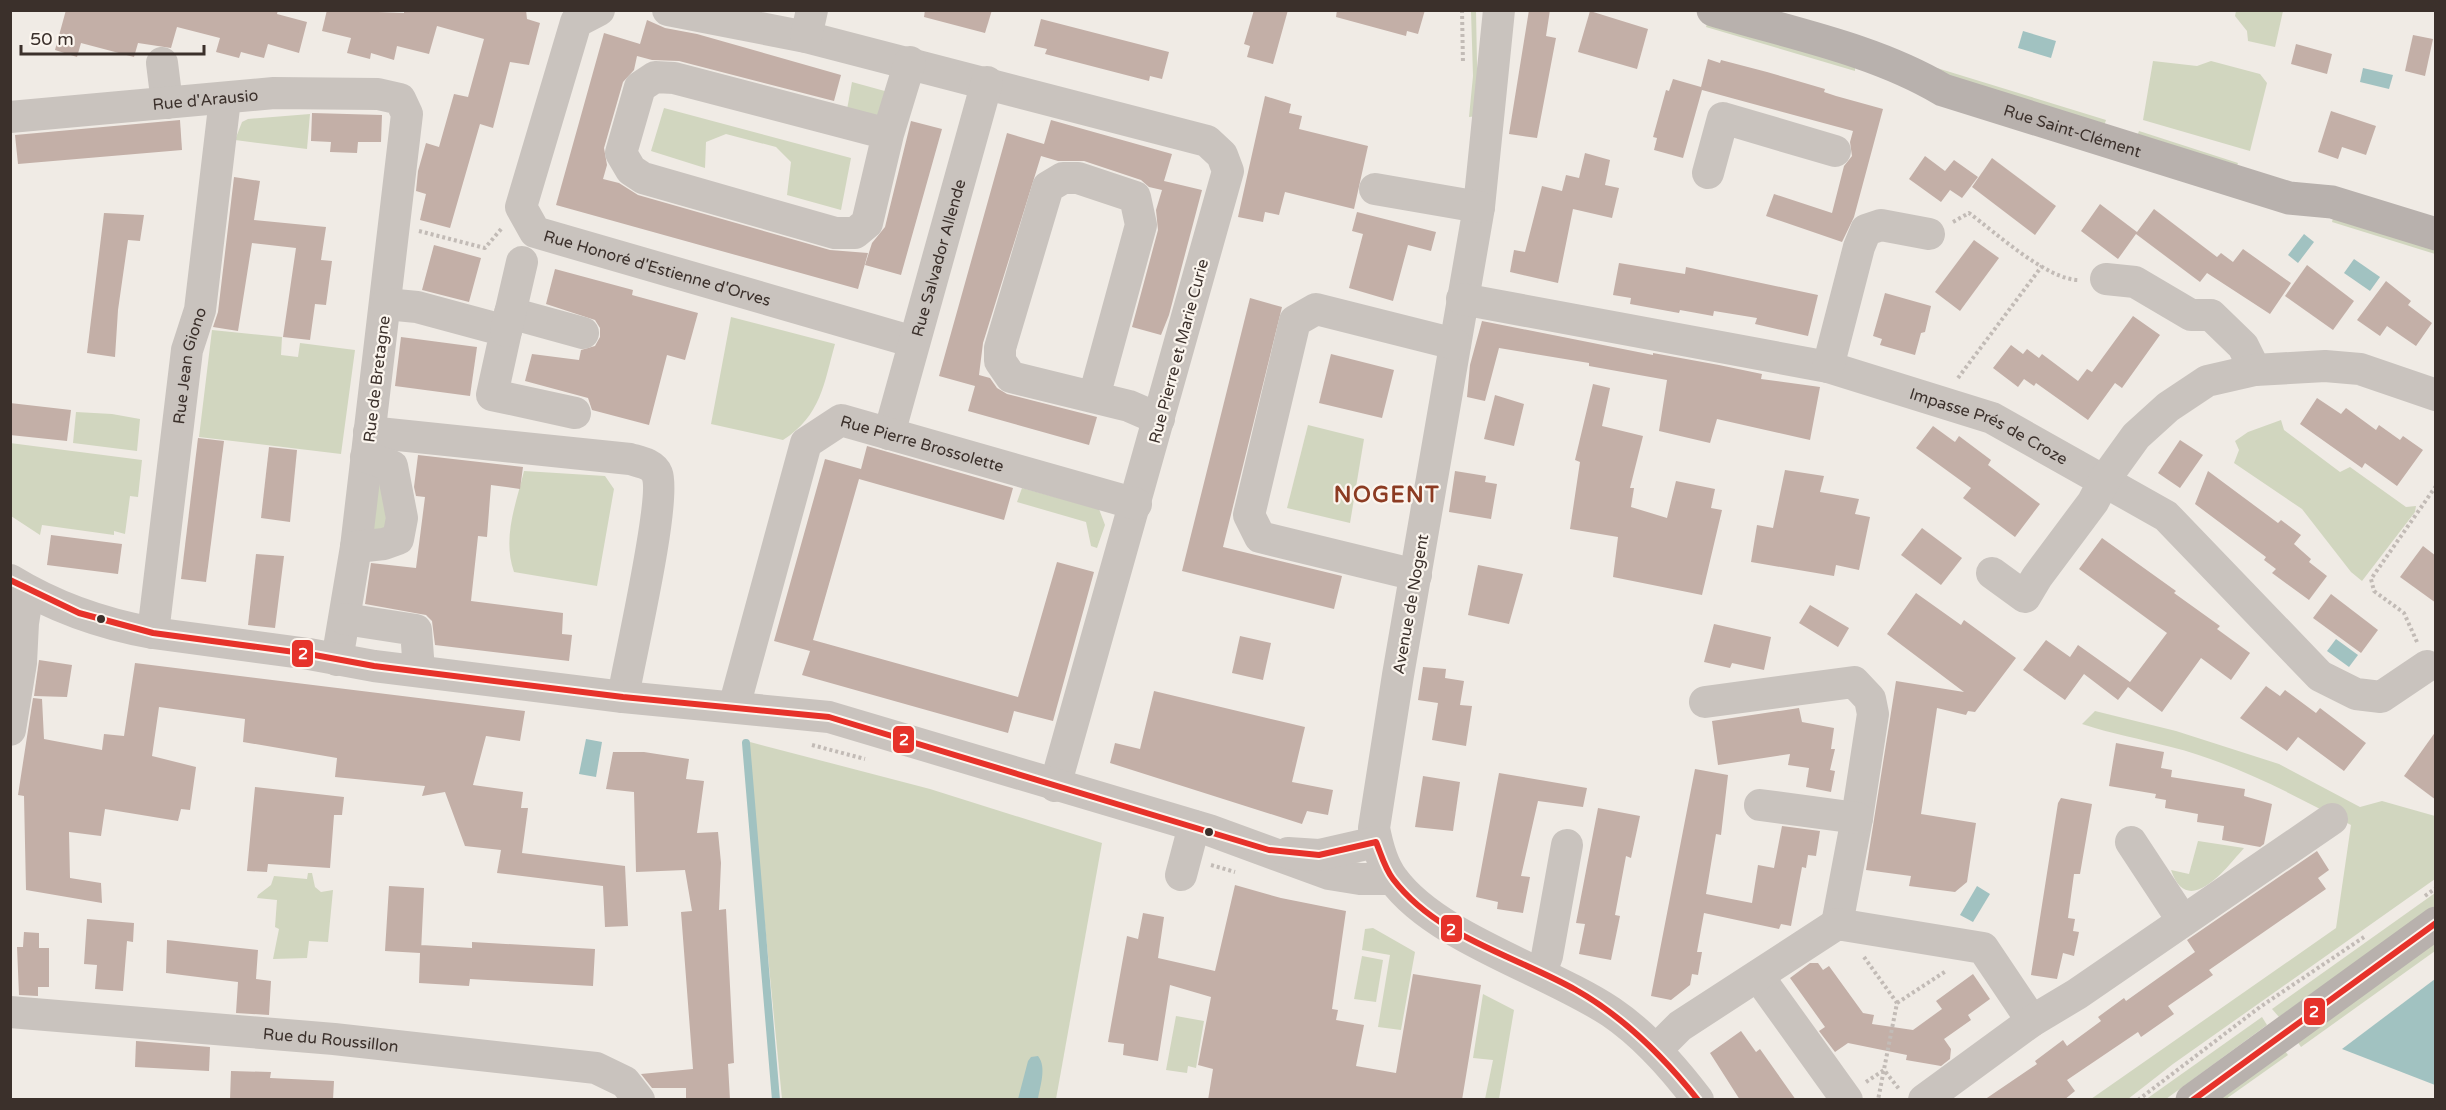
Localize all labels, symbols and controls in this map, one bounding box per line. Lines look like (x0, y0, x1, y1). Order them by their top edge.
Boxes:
scale bar (21, 18, 204, 56)
text: 50 m (30, 28, 74, 50)
street label: Rue d'Arausio (152, 85, 259, 115)
street label: Rue Saint-Clément (2001, 101, 2144, 162)
street label: Rue Salvador Allende (908, 177, 970, 339)
street label: Rue Honoré d'Estienne d'Orves (541, 226, 773, 311)
street label: Rue Pierre et Marie Curie (1145, 257, 1213, 446)
street label: Rue Jean Giono (169, 305, 211, 425)
street label: Rue de Bretagne (359, 315, 395, 444)
street label: Impasse Prés de Croze (1907, 384, 2071, 470)
street label: Rue Pierre Brossolette (838, 411, 1006, 477)
district label: NOGENT (1334, 482, 1440, 508)
street label: Avenue de Nogent (1389, 533, 1433, 676)
unlabelled marker (95, 613, 107, 625)
line badge: 2 (291, 639, 314, 668)
text: 2 (298, 644, 308, 664)
line badge: 2 (892, 725, 915, 754)
text: 2 (899, 730, 909, 750)
unlabelled marker (1203, 826, 1215, 838)
line badge: 2 (1440, 914, 1463, 943)
text: 2 (1446, 920, 1456, 940)
line badge: 2 (2303, 997, 2326, 1026)
text: 2 (2309, 1002, 2319, 1022)
street label: Rue du Roussillon (262, 1024, 400, 1057)

